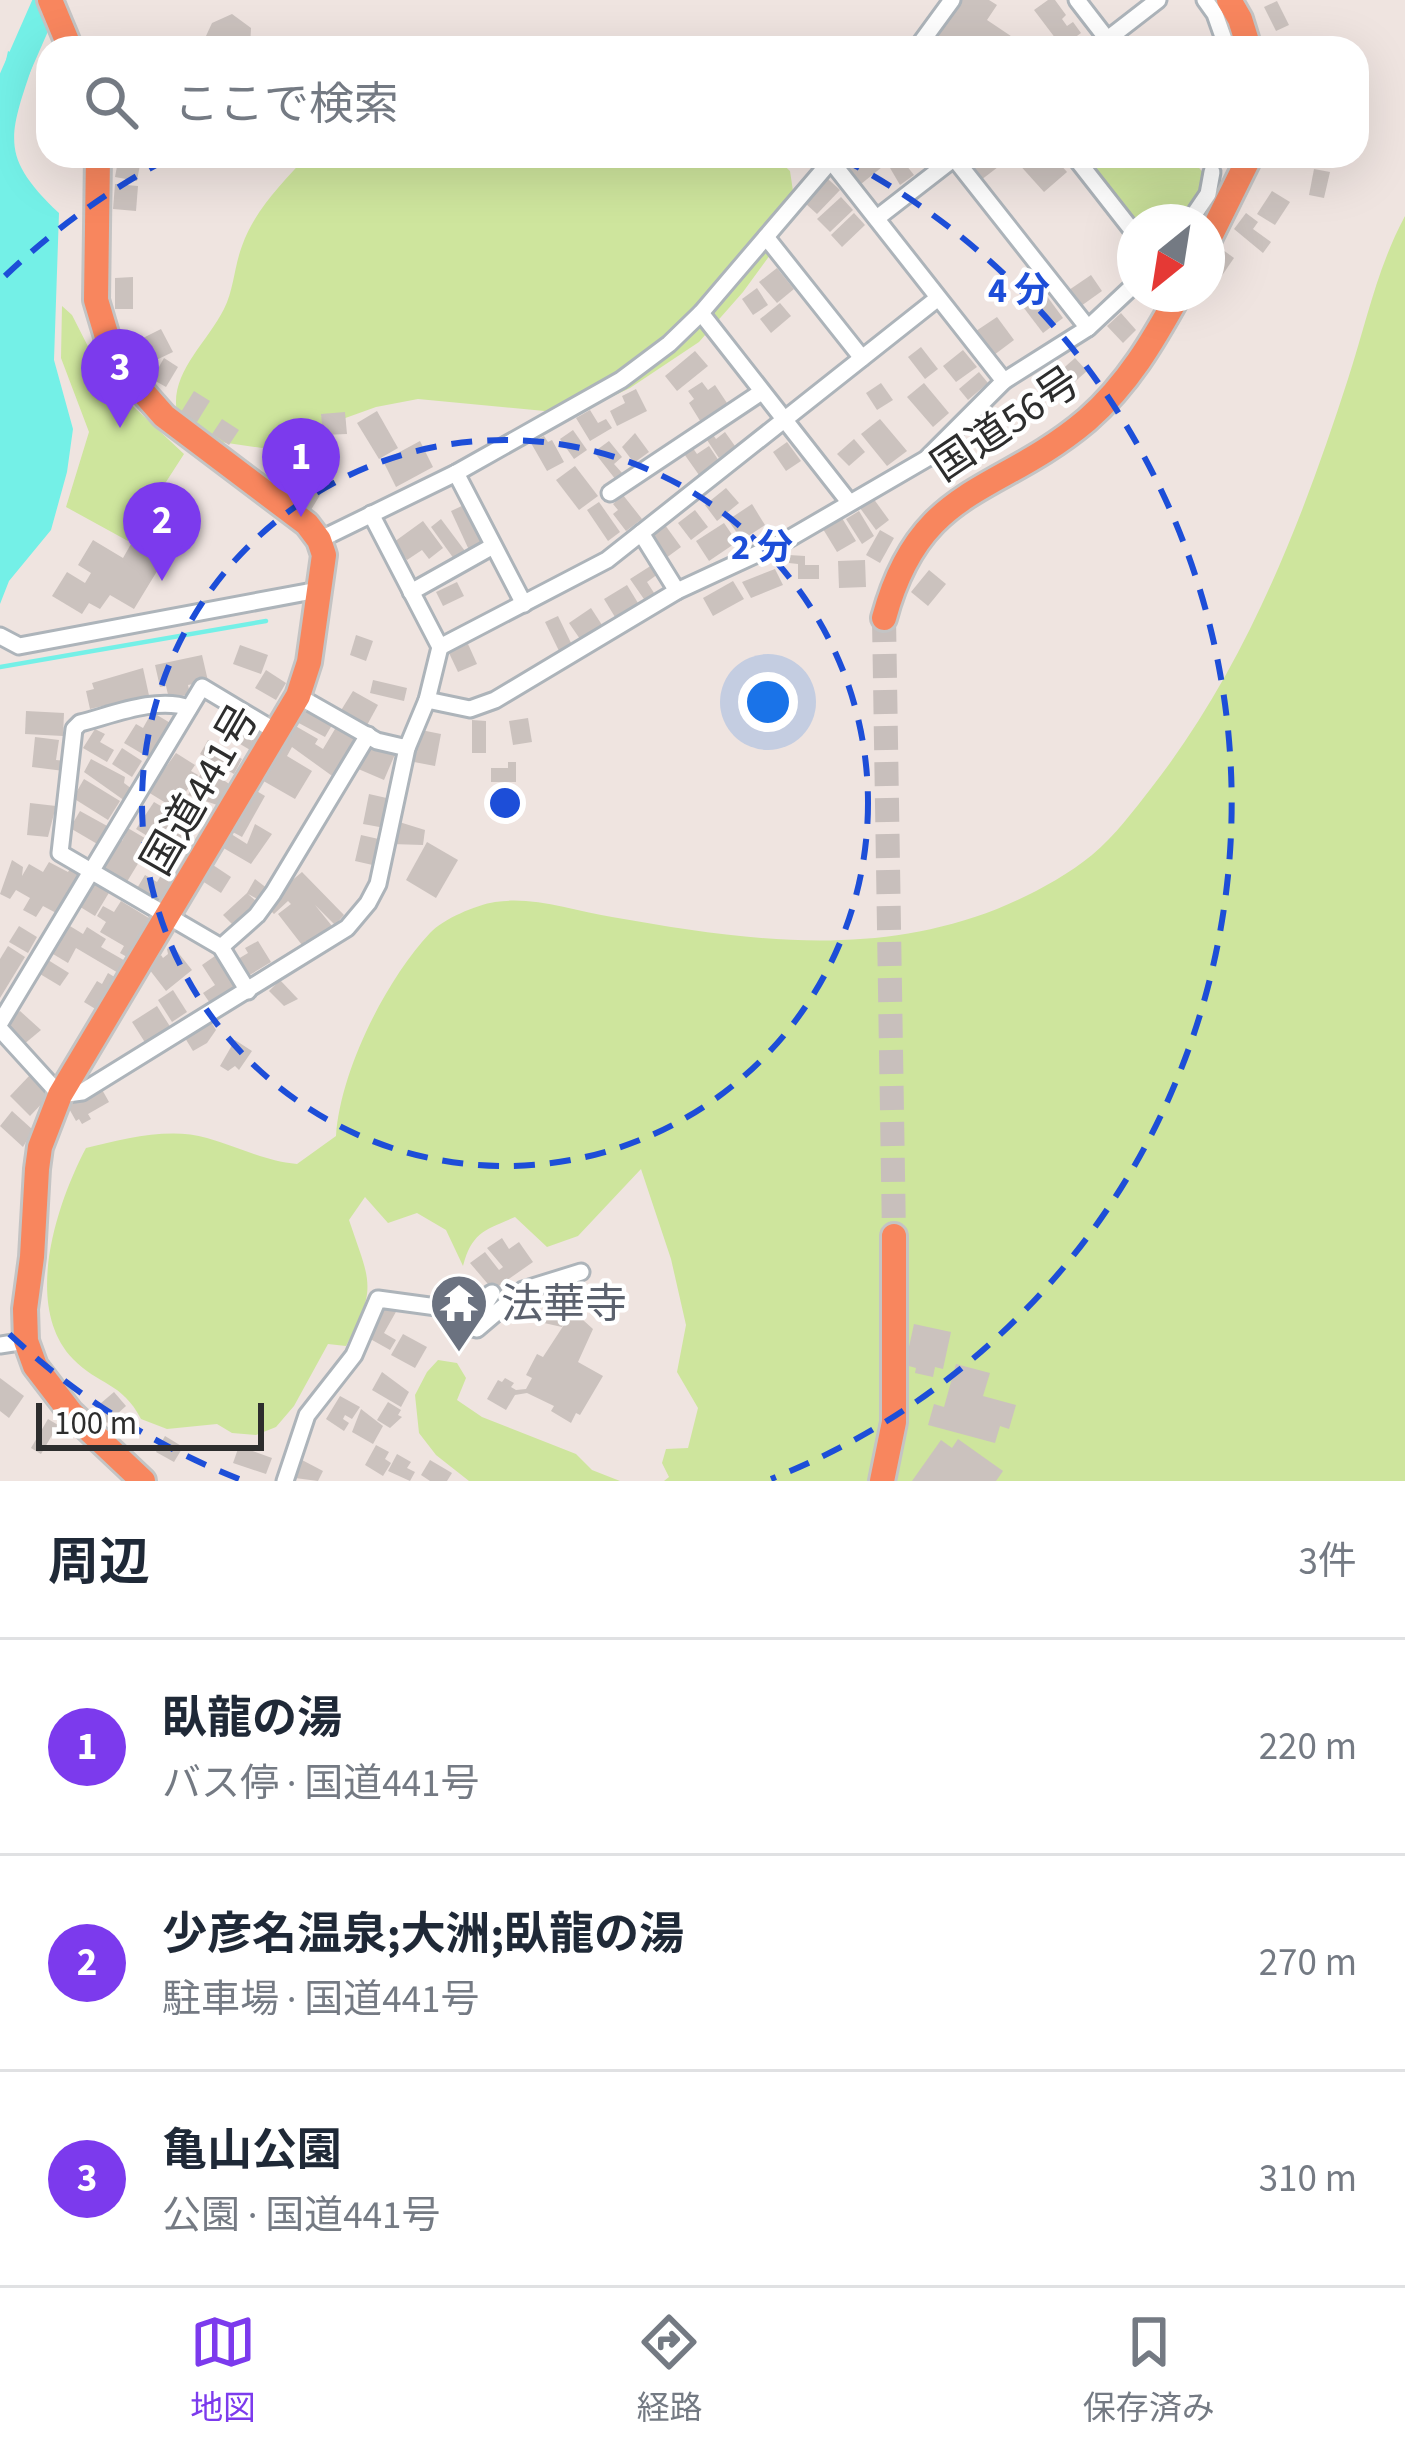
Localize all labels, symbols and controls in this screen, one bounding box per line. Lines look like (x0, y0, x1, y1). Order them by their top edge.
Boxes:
search box (36, 36, 1369, 168)
icon: search (78, 69, 144, 135)
text: ここで検索 (174, 73, 399, 137)
north arrow (1117, 204, 1225, 312)
text: 4 分 (988, 265, 1050, 316)
pin: 3 (81, 329, 159, 428)
street label: 国道56号 (920, 353, 1092, 496)
pin: 1 (262, 418, 340, 517)
pin: 2 (123, 482, 201, 581)
text: 2 分 (731, 522, 793, 573)
your location (738, 672, 798, 732)
street label: 国道441号 (128, 693, 274, 887)
centre of rings (484, 782, 526, 824)
temple icon: 法華寺 (428, 1272, 490, 1354)
place label: 法華寺 (501, 1275, 627, 1335)
scale bar (36, 1397, 264, 1450)
text: 100 m (54, 1400, 137, 1447)
text: 周辺 (48, 1527, 150, 1599)
text: 3件 (1299, 1534, 1357, 1590)
text: 臥龍の湯 (162, 1687, 342, 1751)
text: 1 (77, 1719, 97, 1775)
text: 220 m (1259, 1719, 1357, 1775)
text: バス停 · 国道441号 (162, 1756, 479, 1812)
text: 少彦名温泉;大洲;臥龍の湯 (162, 1903, 684, 1967)
text: 2 (77, 1935, 97, 1991)
text: 270 m (1259, 1935, 1357, 1991)
text: 駐車場 · 国道441号 (162, 1972, 479, 2028)
text: 亀山公園 (162, 2119, 342, 2183)
text: 3 (77, 2151, 97, 2207)
text: 310 m (1259, 2151, 1357, 2207)
text: 公園 · 国道441号 (162, 2188, 440, 2244)
tab: 地図 (190, 2309, 256, 2432)
tab: 経路 (636, 2309, 702, 2432)
tab: 保存済み (1083, 2309, 1215, 2432)

